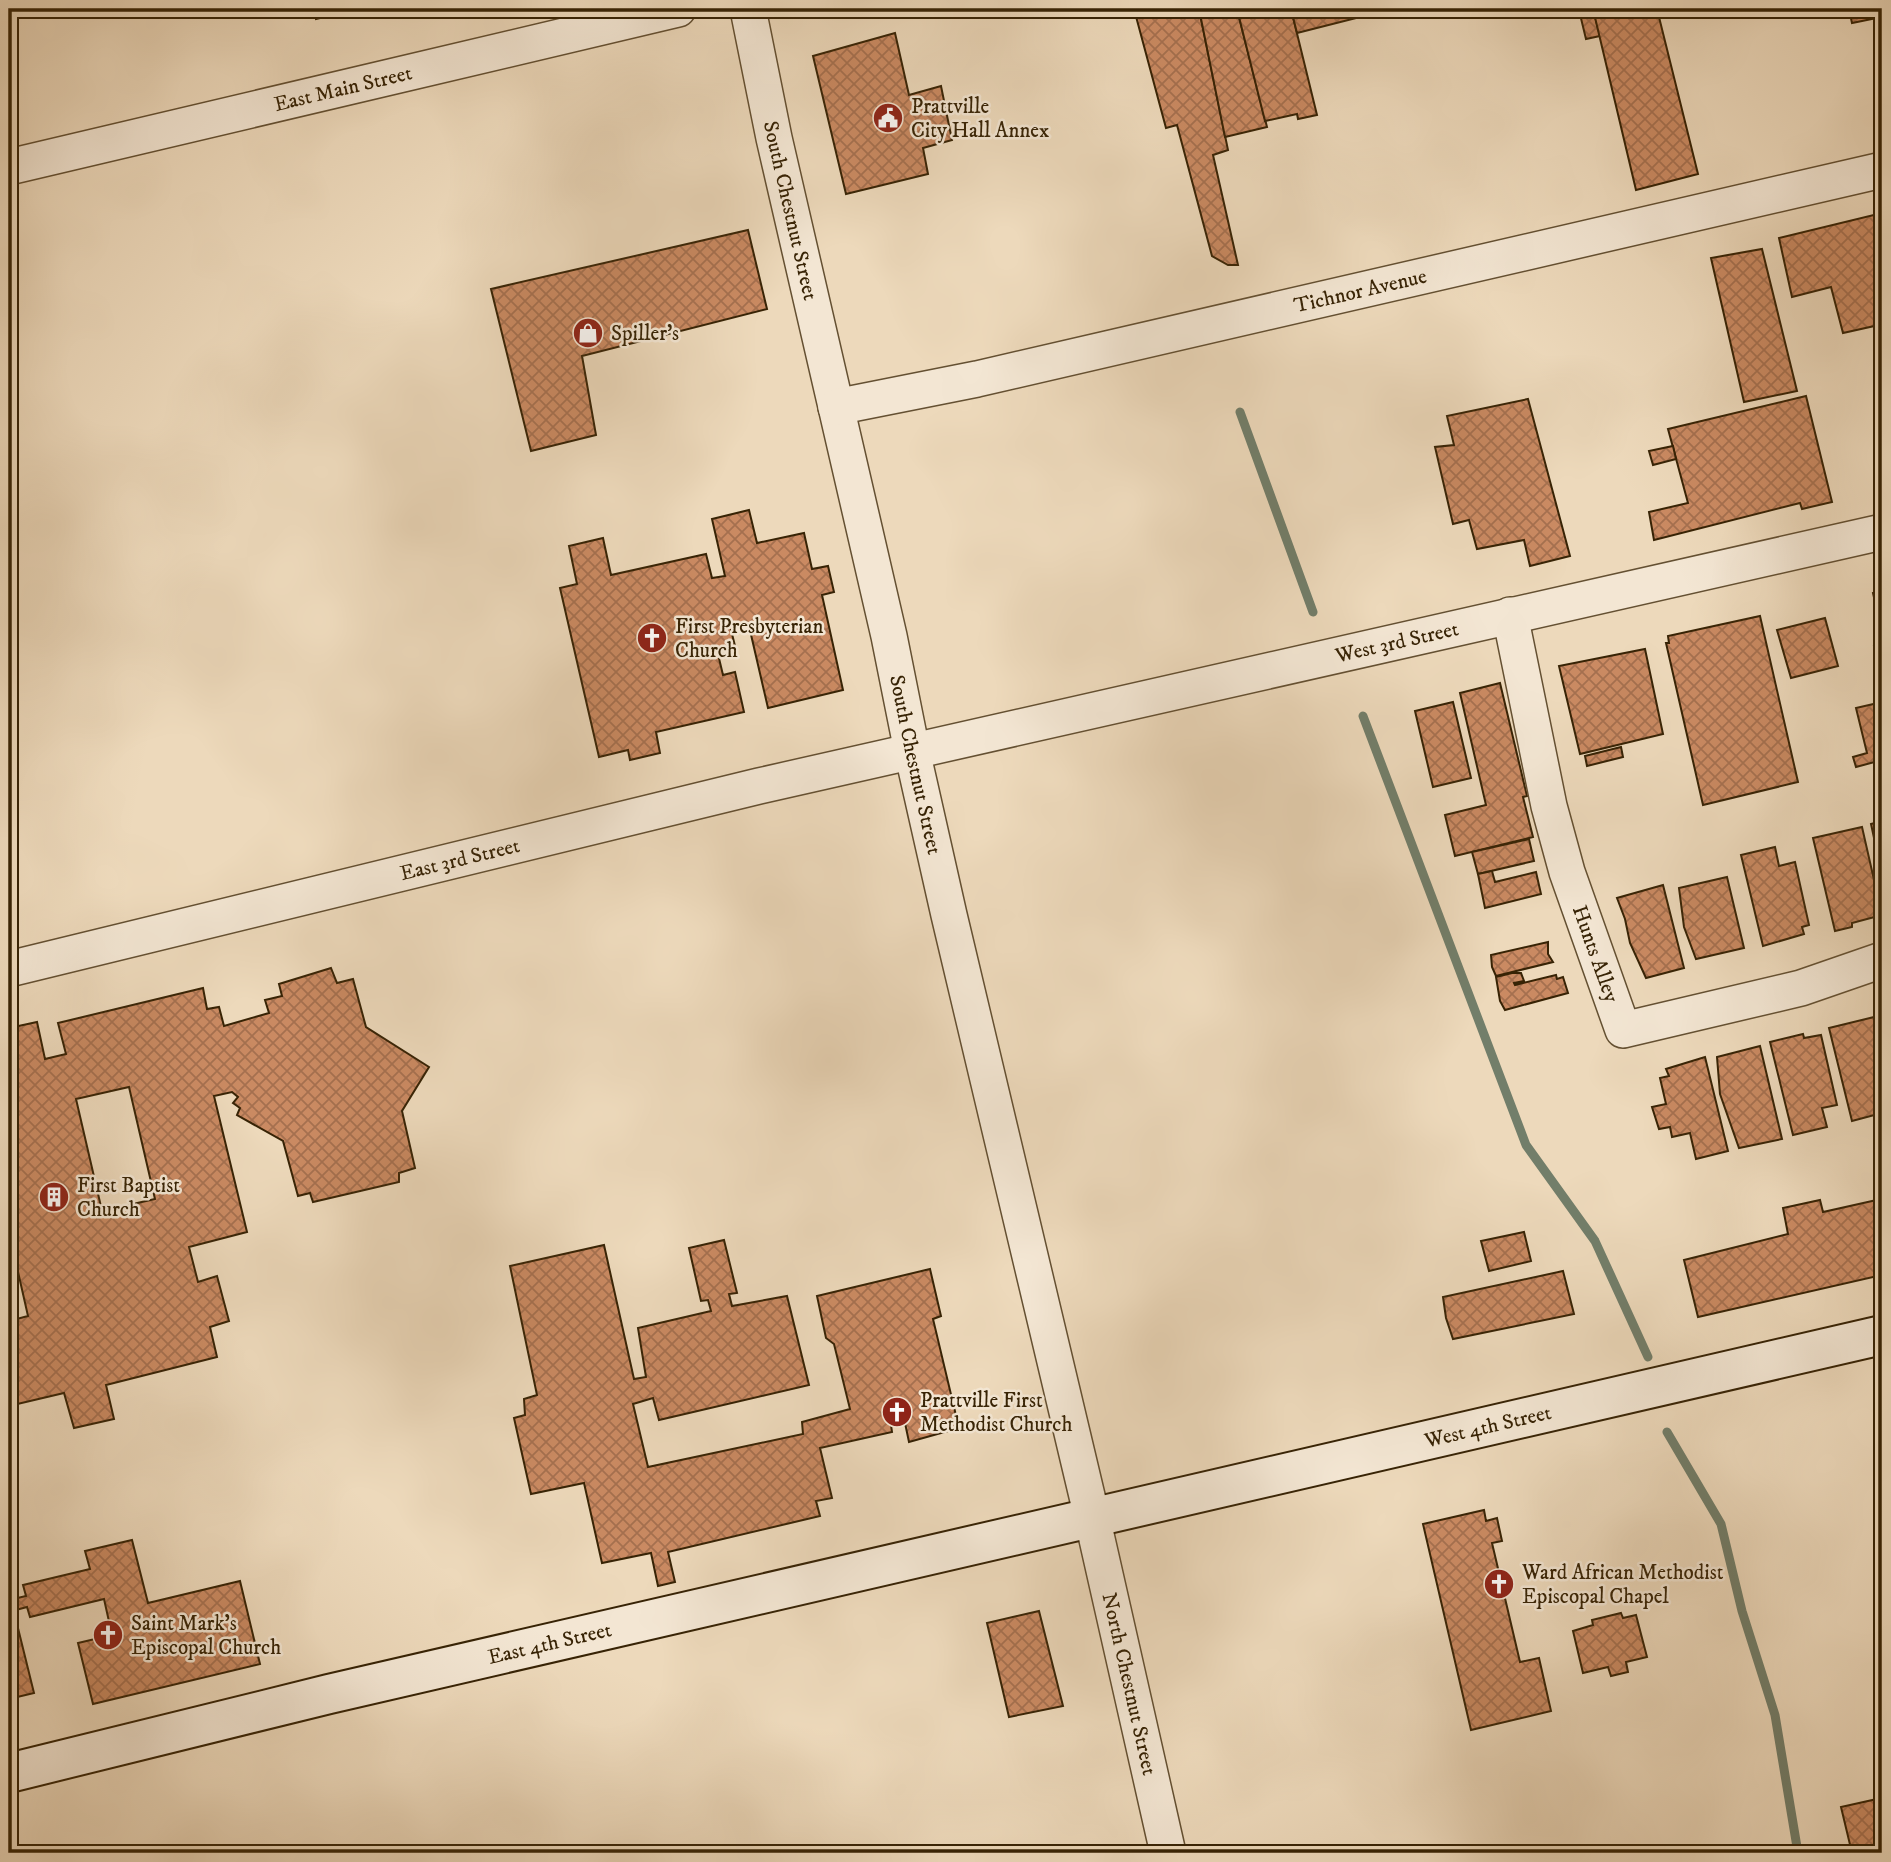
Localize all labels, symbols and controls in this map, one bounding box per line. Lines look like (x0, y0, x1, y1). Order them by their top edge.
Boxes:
street label: East Main Street (272, 60, 415, 118)
place label: Prattville City Hall Annex (911, 94, 1049, 144)
public building icon: Prattville City Hall Annex (871, 101, 905, 135)
street label: South Chestnut Street (757, 119, 823, 303)
street label: Tichnor Avenue (1292, 264, 1429, 319)
shop icon: Spiller's (571, 316, 605, 350)
place label: Spiller's (611, 321, 679, 347)
place label: First Presbyterian Church (675, 614, 823, 664)
street label: West 3rd Street (1332, 616, 1461, 669)
church icon: First Presbyterian Church (635, 621, 669, 655)
street label: South Chestnut Street (883, 673, 947, 857)
street label: East 3rd Street (397, 833, 523, 887)
street label: Hunts Alley (1566, 902, 1625, 1007)
place label: First Baptist Church (77, 1173, 180, 1223)
building icon: First Baptist Church (37, 1180, 71, 1214)
place label: Prattville First Methodist Church (920, 1388, 1072, 1438)
church icon: Prattville First Methodist Church (880, 1395, 914, 1429)
street label: West 4th Street (1421, 1400, 1554, 1455)
place label: Ward African Methodist Episcopal Chapel (1521, 1560, 1724, 1610)
church icon: Ward African Methodist Episcopal Chapel (1482, 1567, 1516, 1601)
street label: North Chestnut Street (1096, 1590, 1162, 1778)
place label: Saint Mark's Episcopal Church (131, 1611, 281, 1661)
street label: East 4th Street (485, 1617, 614, 1671)
church icon: Saint Mark's Episcopal Church (91, 1618, 125, 1652)

